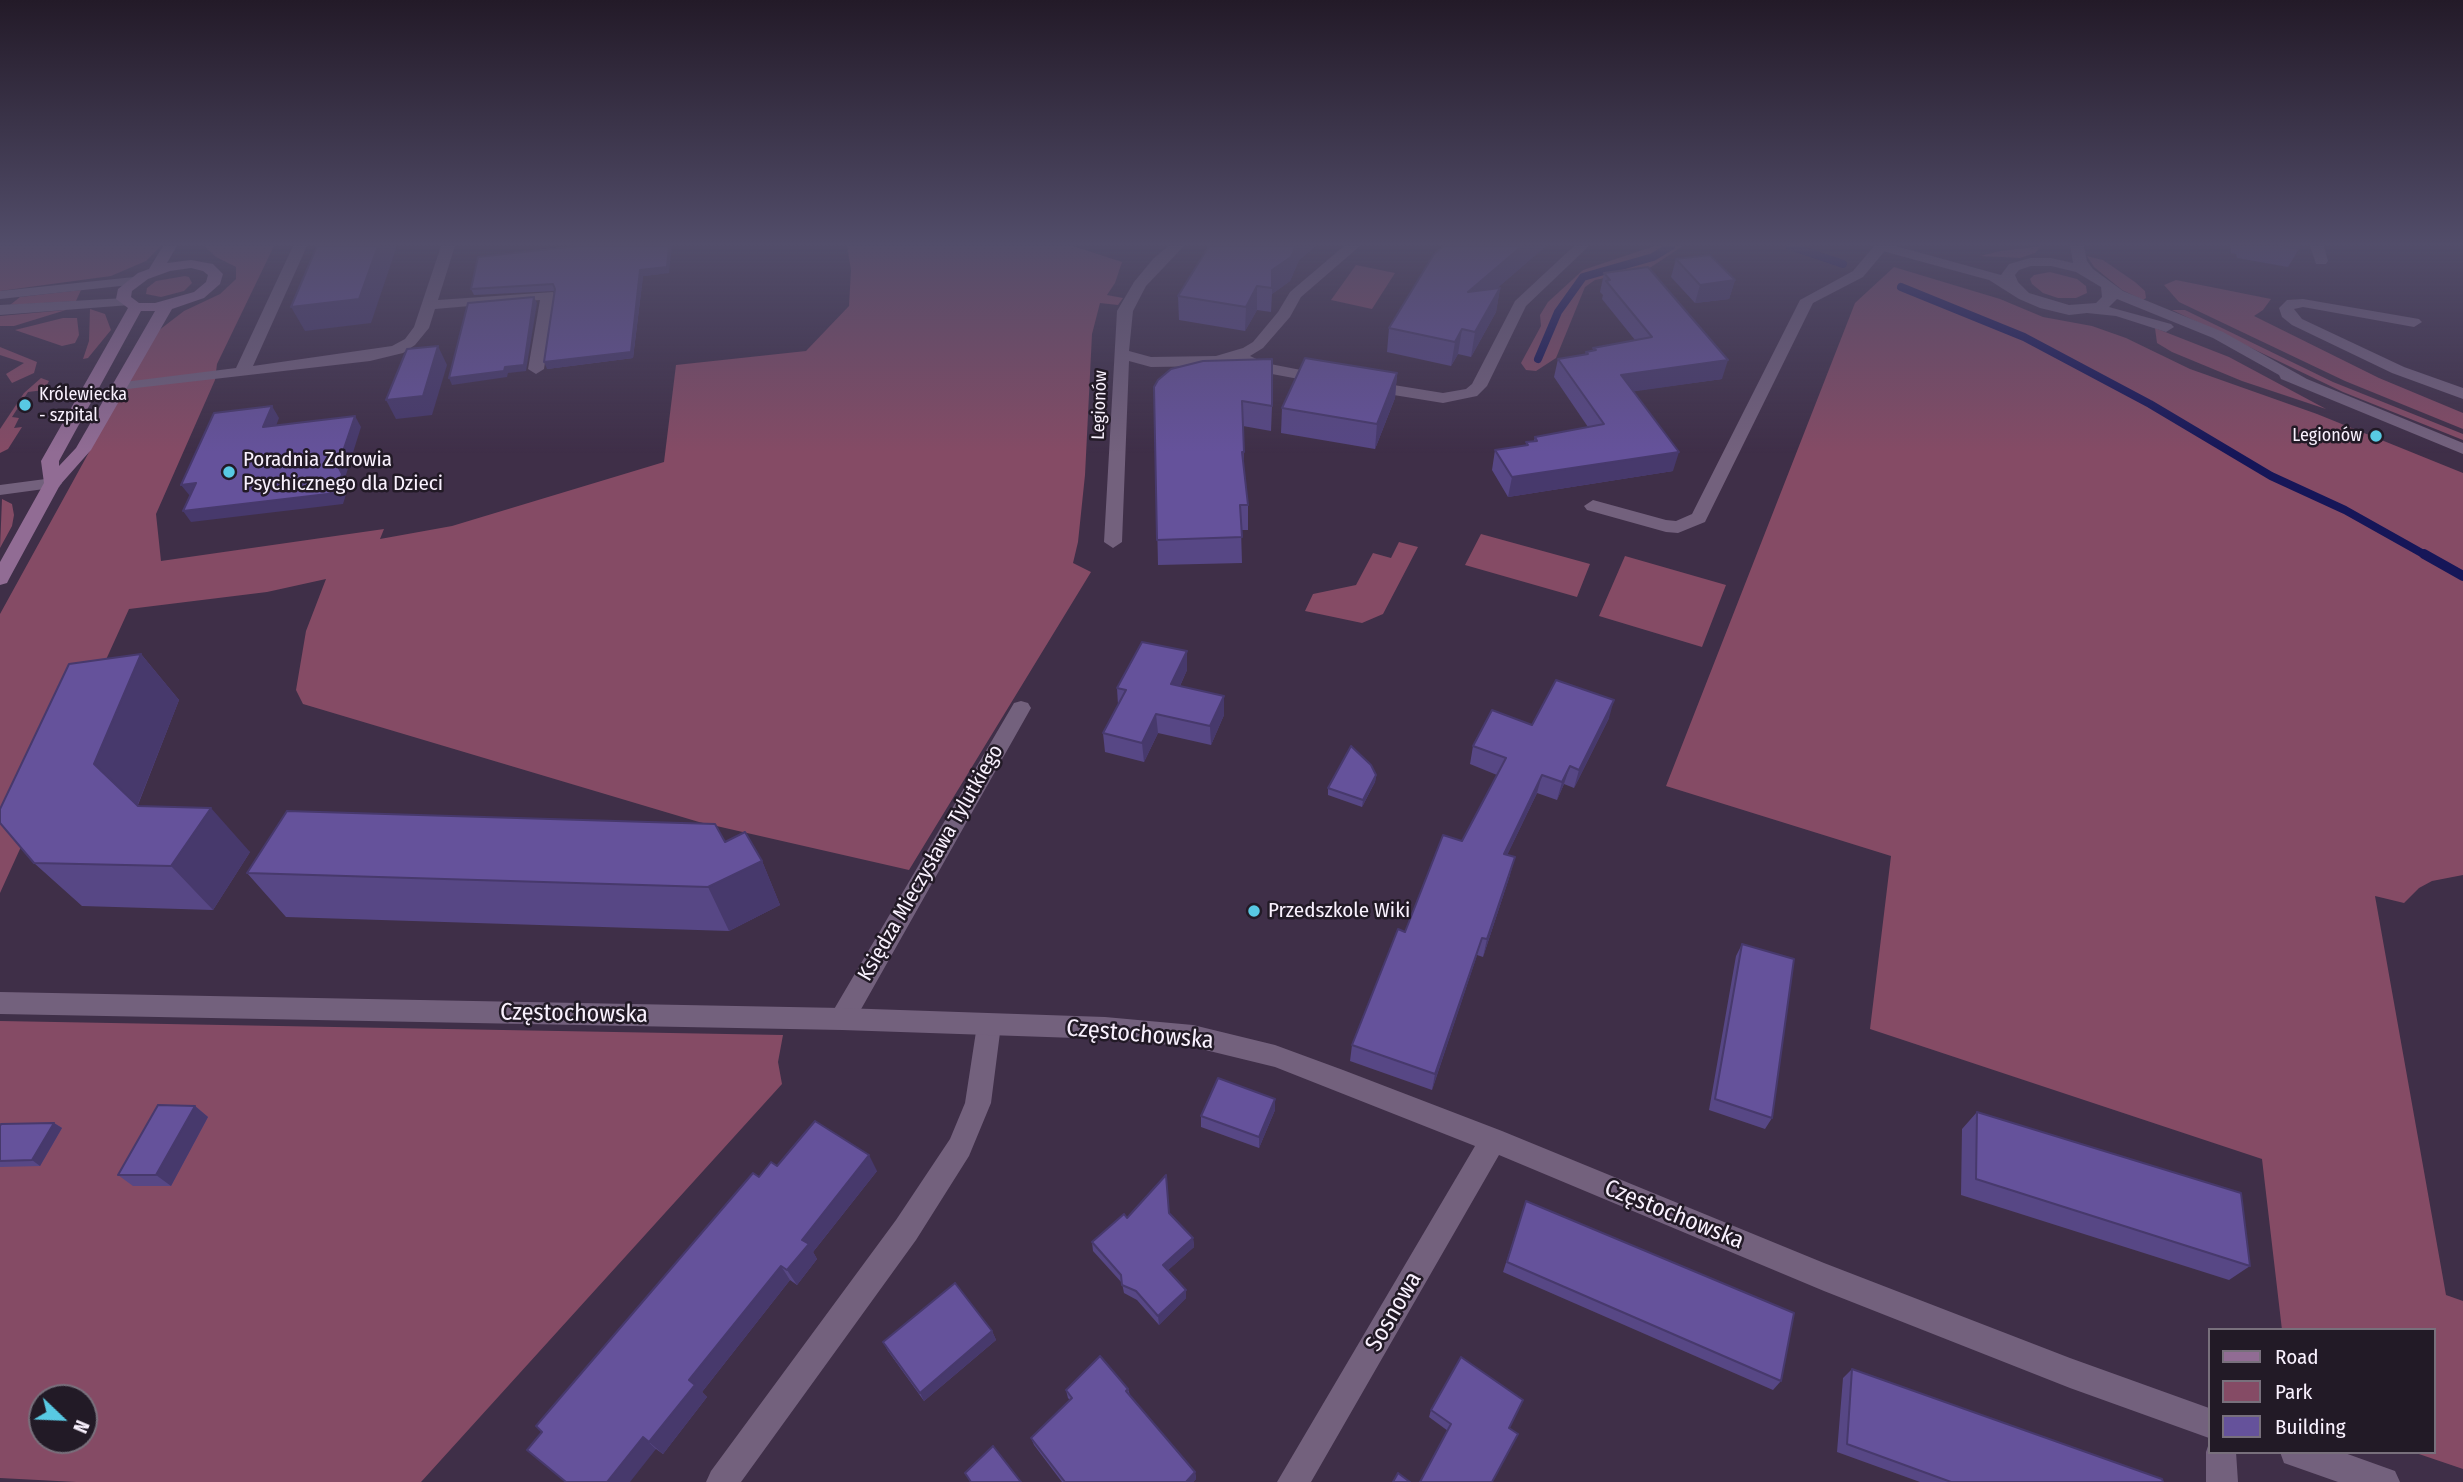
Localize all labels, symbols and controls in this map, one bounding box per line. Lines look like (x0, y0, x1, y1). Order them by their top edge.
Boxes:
street label: Legionów (1088, 370, 1112, 440)
place label: Królewiecka - szpital (39, 384, 127, 426)
marker: Królewiecka - szpital (17, 397, 33, 413)
place label: Legionów (2292, 425, 2362, 447)
marker: Legionów (2368, 428, 2384, 444)
place label: Poradnia Zdrowia Psychicznego dla Dzieci (243, 447, 443, 497)
marker: Poradnia Zdrowia Psychicznego dla Dzieci (221, 464, 237, 480)
street label: Księdza Mieczysława Tylutkiego (853, 740, 1009, 986)
place label: Przedszkole Wiki (1268, 898, 1410, 924)
marker: Przedszkole Wiki (1246, 903, 1262, 919)
street label: Częstochowska (500, 998, 648, 1030)
street label: Częstochowska (1065, 1014, 1215, 1056)
street label: Częstochowska (1600, 1174, 1748, 1256)
street label: Sosnowa (1360, 1267, 1428, 1357)
legend (2208, 1328, 2435, 1454)
text: Road (2275, 1344, 2319, 1370)
text: Park (2275, 1379, 2312, 1405)
north arrow (28, 1384, 98, 1454)
text: Building (2275, 1414, 2346, 1440)
text: N (68, 1417, 94, 1436)

